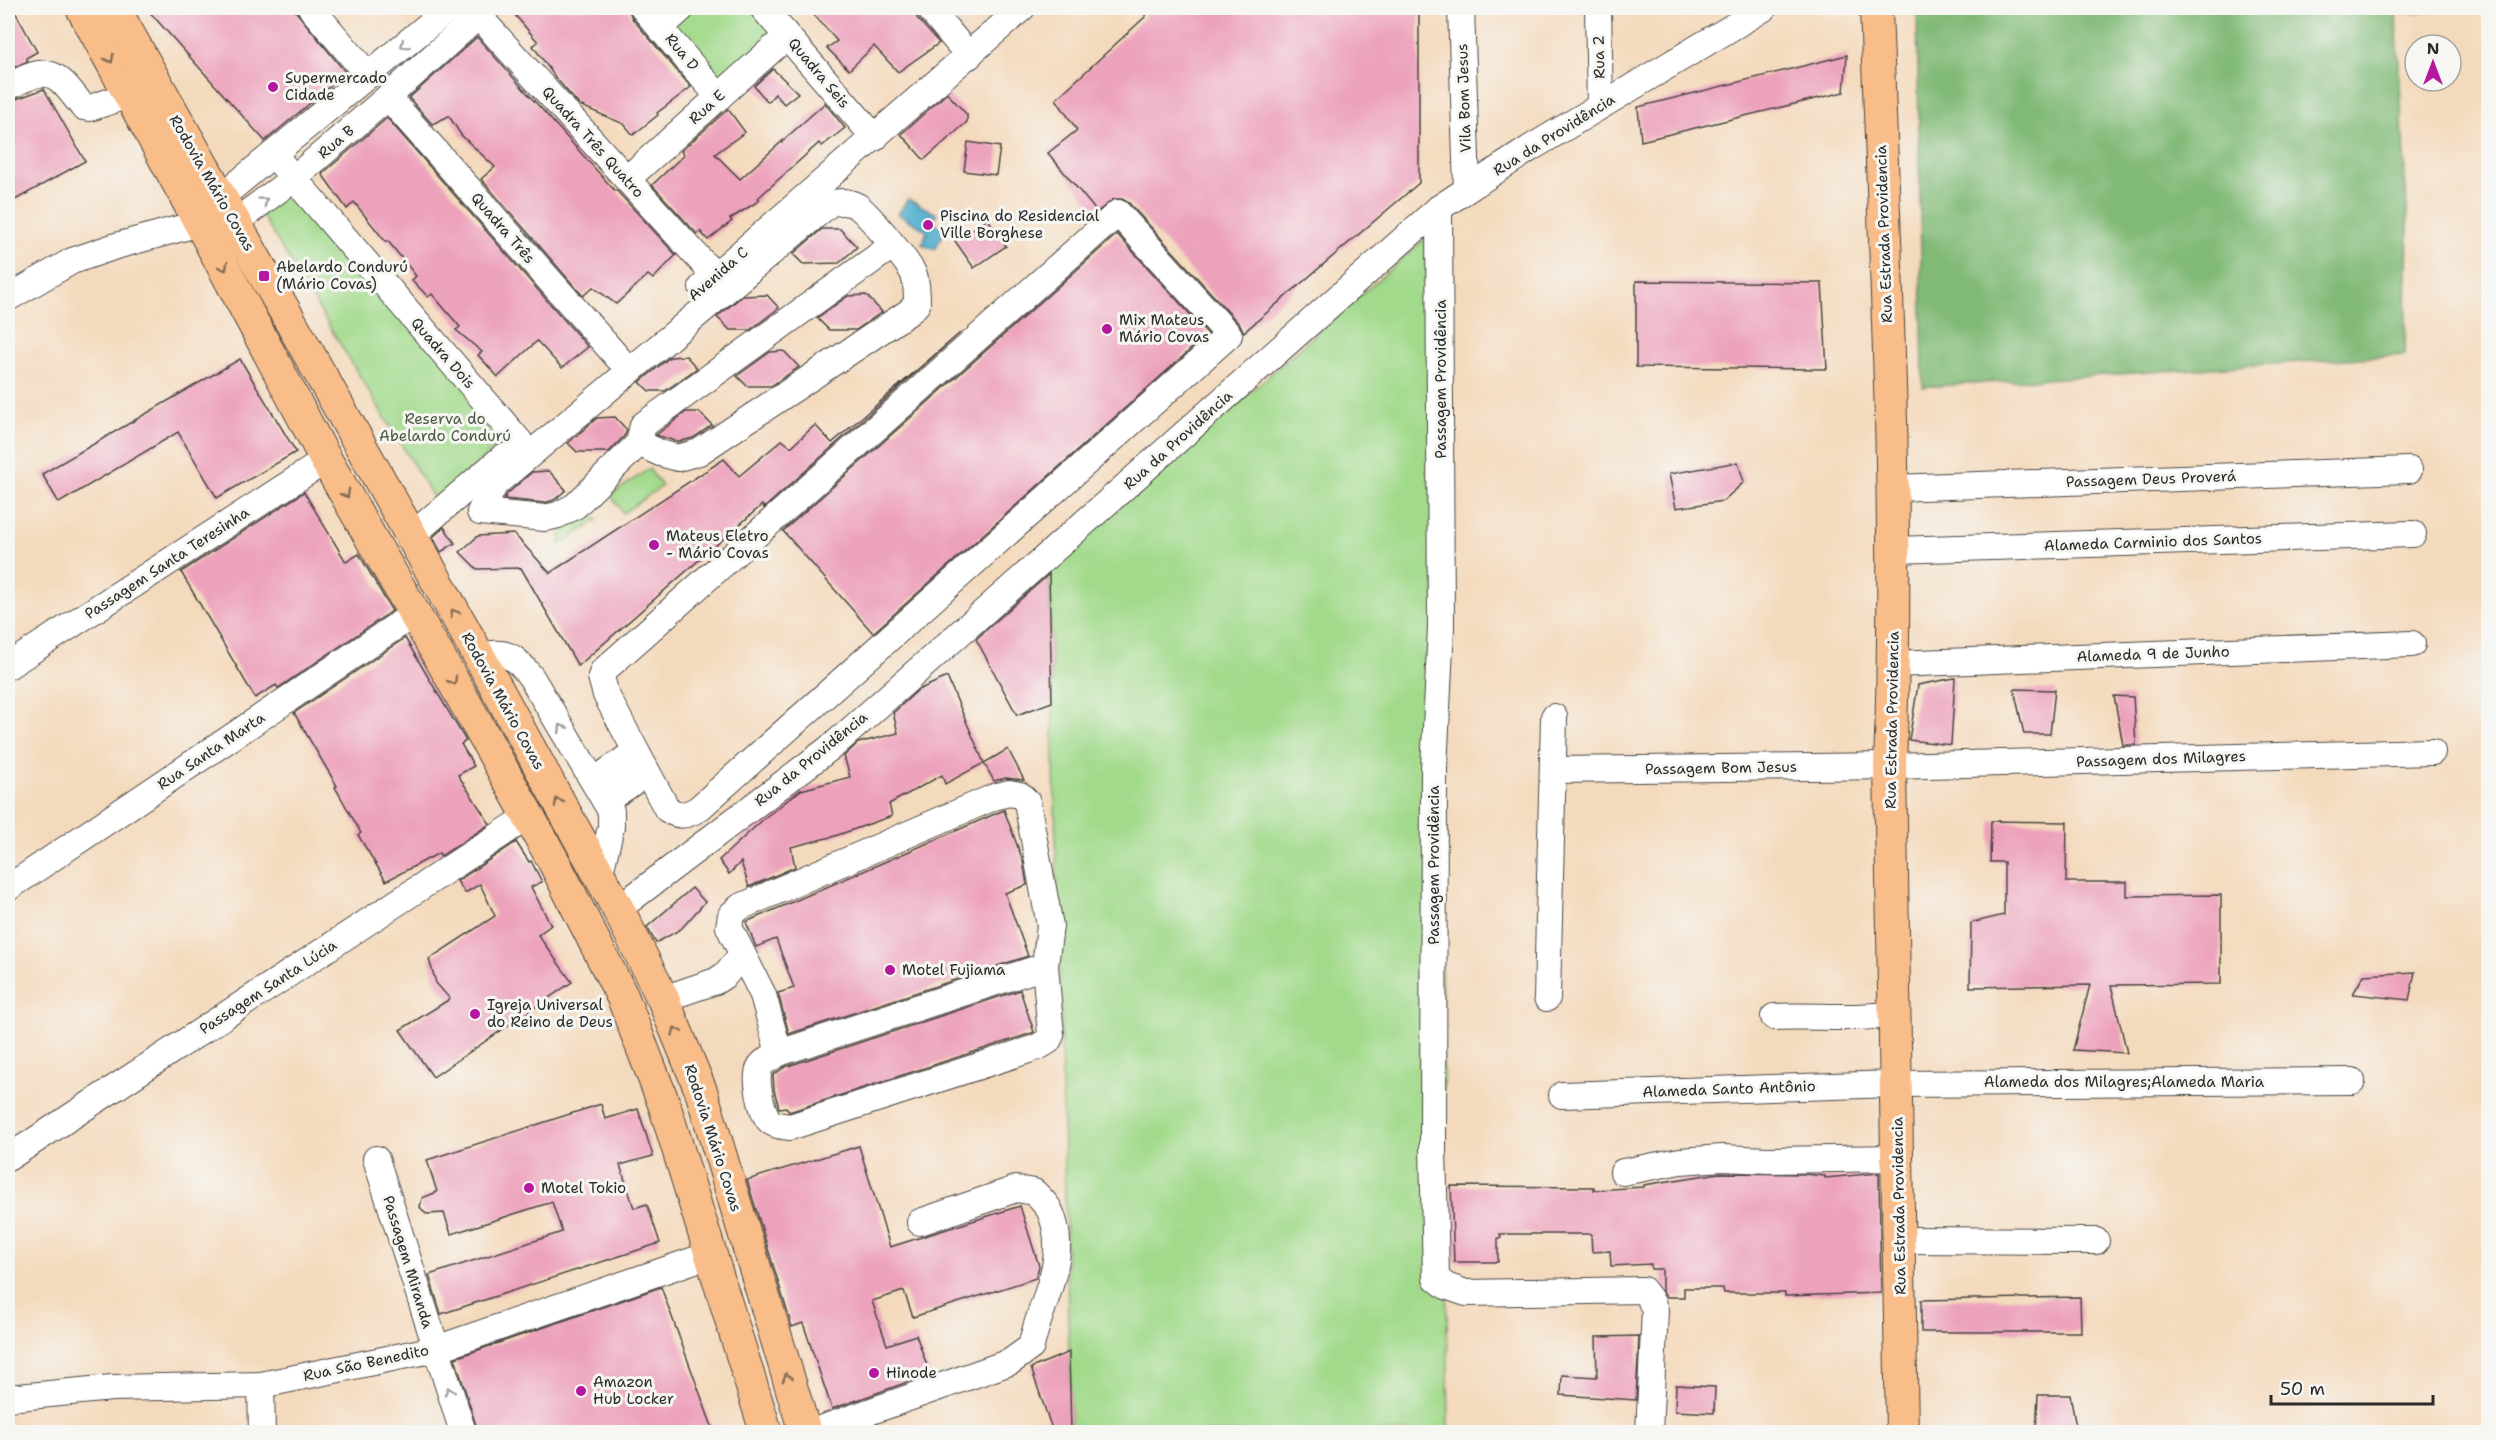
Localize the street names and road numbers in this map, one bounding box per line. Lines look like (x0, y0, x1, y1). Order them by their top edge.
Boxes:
street label: Rua D (661, 29, 704, 75)
street label: Quadra Seis (784, 34, 854, 112)
street label: Rua 2 (1589, 35, 1609, 79)
street label: Vila Bom Jesus (1452, 43, 1476, 153)
street label: Quadra Três Quatro (537, 82, 649, 202)
street label: Rua E (685, 85, 729, 129)
street label: Rua da Providência (1489, 89, 1619, 181)
street label: Rodovia Mário Covas (165, 111, 259, 255)
street label: Rua B (314, 121, 358, 163)
street label: Rua Estrada Providencia (1871, 144, 1897, 323)
street label: Quadra Três (466, 188, 540, 268)
street label: Avenida C (684, 242, 752, 306)
street label: Passagem Providência (1431, 299, 1451, 459)
street label: Quadra Dois (406, 313, 480, 393)
street label: Rua da Providência (1119, 385, 1237, 494)
street label: Passagem Deus Proverá (2066, 466, 2237, 492)
street label: Passagem Santa Teresinha (81, 502, 254, 624)
street label: Alameda Carminio dos Santos (2044, 528, 2262, 556)
street label: Rodovia Mário Covas (457, 629, 549, 773)
street label: Rua Estrada Providencia (1880, 630, 1904, 809)
street label: Alameda 9 de Junho (2076, 641, 2230, 667)
street label: Rua Santa Marta (153, 707, 269, 794)
street label: Rua da Providência (750, 707, 872, 811)
street label: Passagem dos Milagres (2076, 746, 2246, 772)
street label: Passagem Bom Jesus (1645, 757, 1797, 779)
street label: Passagem Providência (1424, 785, 1444, 945)
street label: Passagem Santa Lúcia (195, 935, 341, 1039)
street label: Rodovia Mário Covas (680, 1062, 746, 1214)
street label: Alameda dos Milagres;Alameda Maria (1984, 1072, 2265, 1092)
street label: Alameda Santo Antônio (1642, 1076, 1816, 1102)
street label: Rua Estrada Providencia (1887, 1116, 1911, 1295)
street label: Passagem Miranda (378, 1193, 438, 1332)
street label: Rua São Benedito (301, 1340, 431, 1386)

